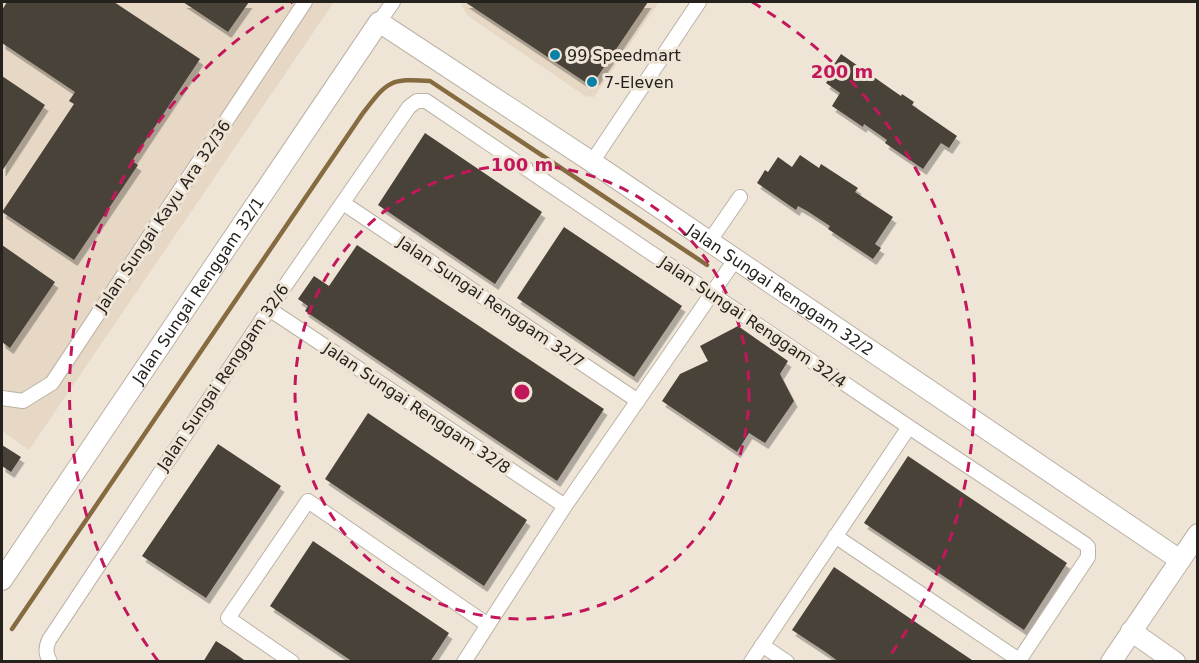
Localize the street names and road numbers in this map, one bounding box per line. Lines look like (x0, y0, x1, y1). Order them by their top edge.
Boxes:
street label: Jalan Sungai Kayu Ara 32/36 (91, 117, 234, 316)
street label: Jalan Sungai Renggam 32/1 (128, 193, 268, 388)
street label: Jalan Sungai Renggam 32/2 (683, 219, 877, 359)
street label: Jalan Sungai Renggam 32/7 (393, 232, 588, 372)
street label: Jalan Sungai Renggam 32/4 (655, 252, 850, 392)
street label: Jalan Sungai Renggam 32/6 (153, 280, 293, 475)
street label: Jalan Sungai Renggam 32/8 (319, 338, 514, 478)

